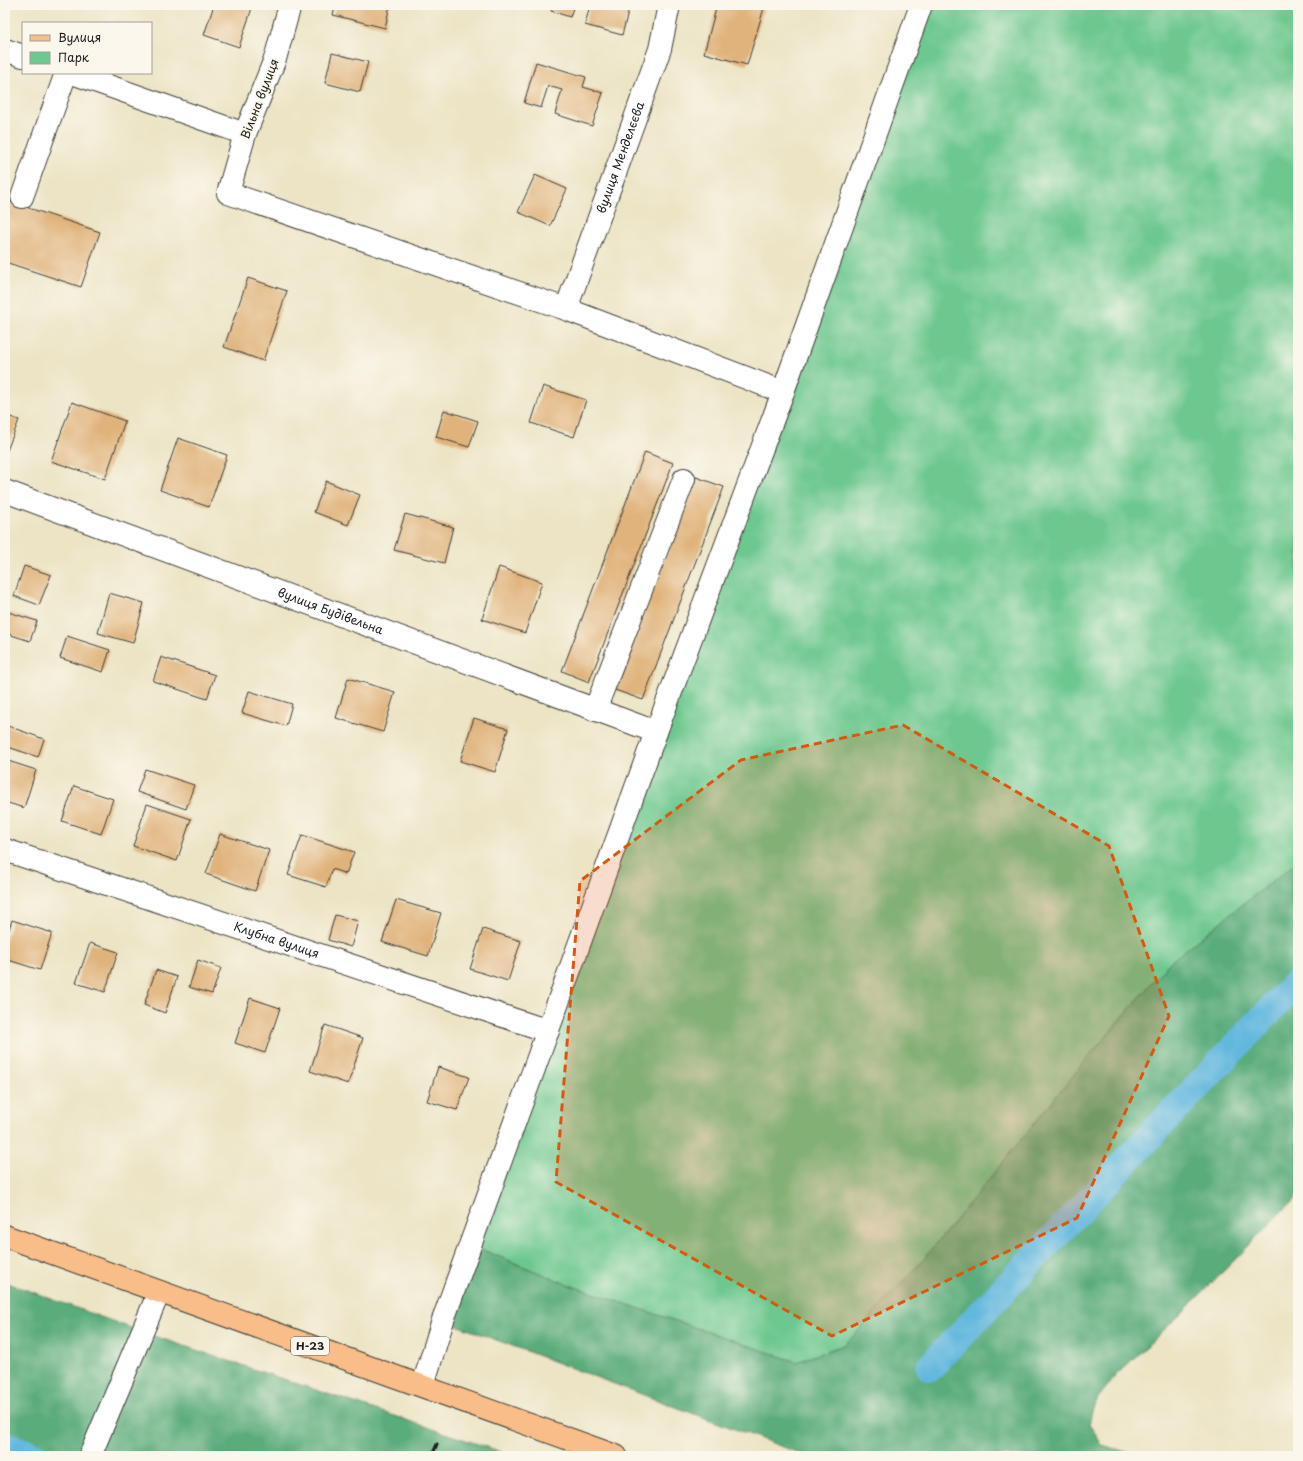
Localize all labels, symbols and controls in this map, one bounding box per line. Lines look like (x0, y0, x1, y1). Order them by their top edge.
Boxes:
legend (22, 22, 152, 74)
text: Вулиця (58, 28, 101, 46)
text: Парк (58, 48, 90, 66)
street label: Вільна вулиця (236, 56, 283, 141)
street label: вулиця Менделєєва (591, 98, 648, 216)
street label: вулиця Будівельна (275, 583, 387, 639)
street label: Клубна вулиця (232, 917, 322, 962)
road number: Н-23 (291, 1337, 329, 1355)

